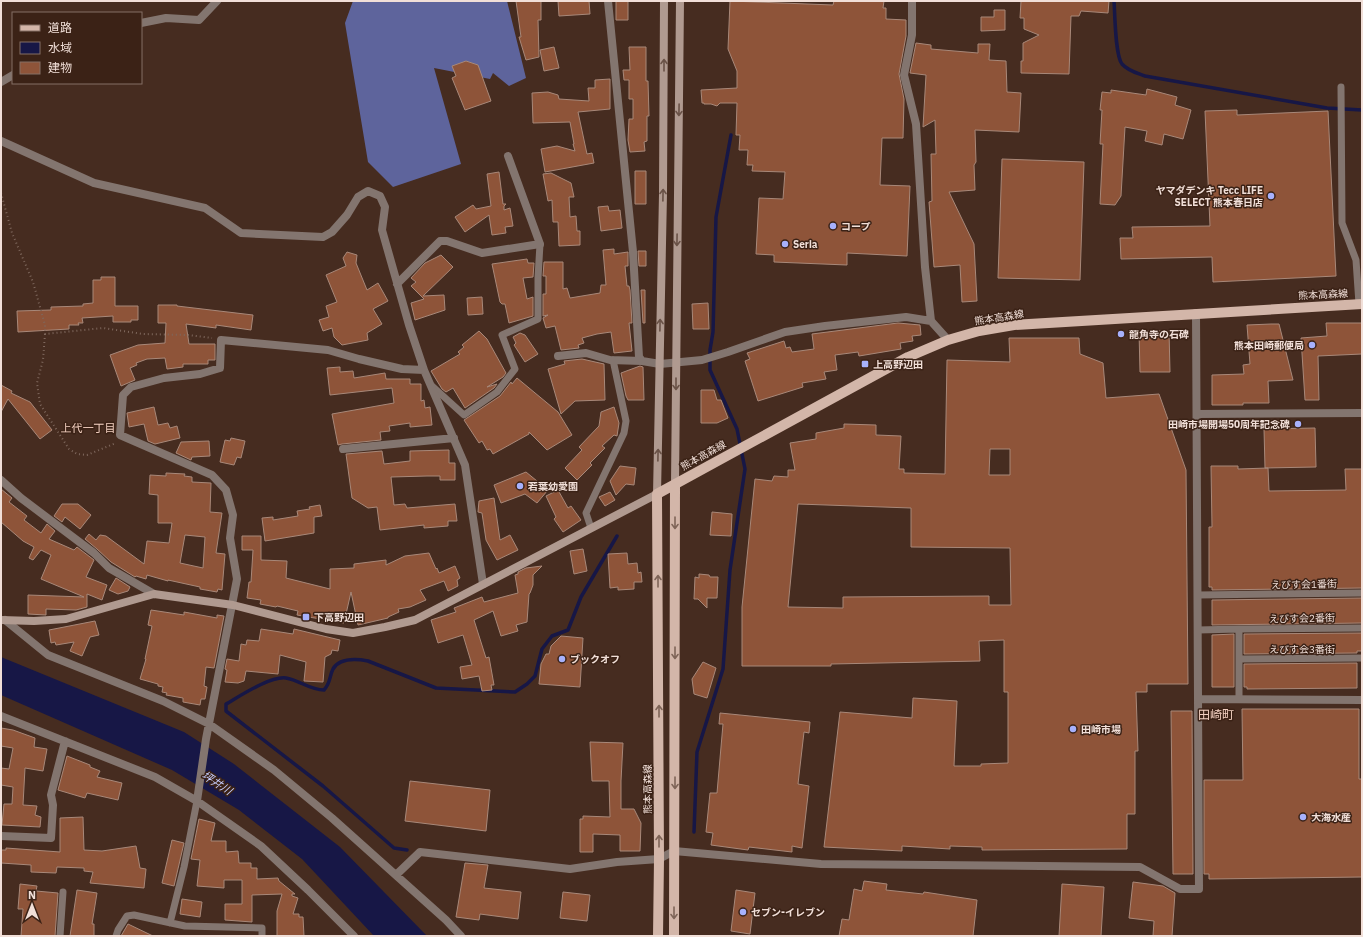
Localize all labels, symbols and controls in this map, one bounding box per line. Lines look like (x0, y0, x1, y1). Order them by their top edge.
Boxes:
legend (12, 12, 142, 84)
text: 道路 (48, 20, 72, 35)
text: 水域 (48, 40, 72, 55)
one-way arrow (660, 59, 668, 72)
text: 建物 (48, 60, 72, 75)
one-way arrow (675, 103, 683, 116)
place label: ヤマダデンキ Tecc LIFE SELECT 熊本春日店 (1156, 184, 1263, 209)
one-way arrow (659, 189, 667, 202)
marker: ヤマダデンキ Tecc LIFE SELECT 熊本春日店 (1266, 191, 1276, 201)
place label: コープ (841, 220, 870, 233)
marker: コープ (828, 221, 838, 231)
one-way arrow (673, 233, 681, 246)
place label: Seria (793, 238, 818, 251)
marker: Seria (780, 239, 790, 249)
street label: 熊本高森線 (1298, 287, 1348, 302)
street label: 熊本高森線 (973, 307, 1025, 328)
one-way arrow (657, 319, 664, 332)
place label: 龍角寺の石碑 (1129, 328, 1189, 341)
marker: 龍角寺の石碑 (1116, 329, 1126, 339)
place label: 熊本田崎郵便局 (1234, 339, 1304, 352)
marker: 熊本田崎郵便局 (1307, 340, 1317, 350)
place label: 上高野辺田 (873, 358, 923, 371)
marker: 上高野辺田 (860, 359, 870, 369)
one-way arrow (672, 377, 680, 390)
place label: 田崎市場開場50周年記念碑 (1168, 418, 1290, 431)
marker: 田崎市場開場50周年記念碑 (1293, 419, 1303, 429)
district label: 上代一丁目 (61, 421, 116, 435)
street label: 熊本高森線 (678, 438, 728, 473)
one-way arrow (654, 449, 662, 462)
place label: 若葉幼愛園 (527, 480, 578, 493)
marker: 若葉幼愛園 (515, 481, 525, 491)
one-way arrow (671, 516, 679, 529)
one-way arrow (654, 575, 662, 588)
street label: えびす会1番街 (1271, 577, 1337, 592)
place label: 下高野辺田 (314, 611, 364, 624)
street label: えびす会2番街 (1269, 611, 1335, 626)
marker: 下高野辺田 (301, 612, 311, 622)
street label: えびす会3番街 (1269, 643, 1335, 656)
one-way arrow (671, 646, 679, 659)
place label: ブックオフ (570, 653, 620, 666)
marker: ブックオフ (557, 654, 567, 664)
one-way arrow (655, 705, 663, 718)
district label: 田崎町 (1198, 707, 1234, 722)
place label: 田崎市場 (1081, 723, 1121, 736)
marker: 田崎市場 (1068, 724, 1078, 734)
street label: 熊本高森線 (641, 764, 654, 814)
water label: 坪井川 (199, 768, 235, 798)
one-way arrow (671, 776, 679, 789)
place label: 大海水産 (1311, 811, 1351, 824)
marker: 大海水産 (1298, 812, 1308, 822)
one-way arrow (655, 835, 663, 848)
north arrow (12, 885, 52, 925)
text: N (28, 888, 36, 902)
one-way arrow (670, 906, 678, 919)
place label: セブン-イレブン (751, 906, 825, 919)
marker: セブン-イレブン (738, 907, 748, 917)

